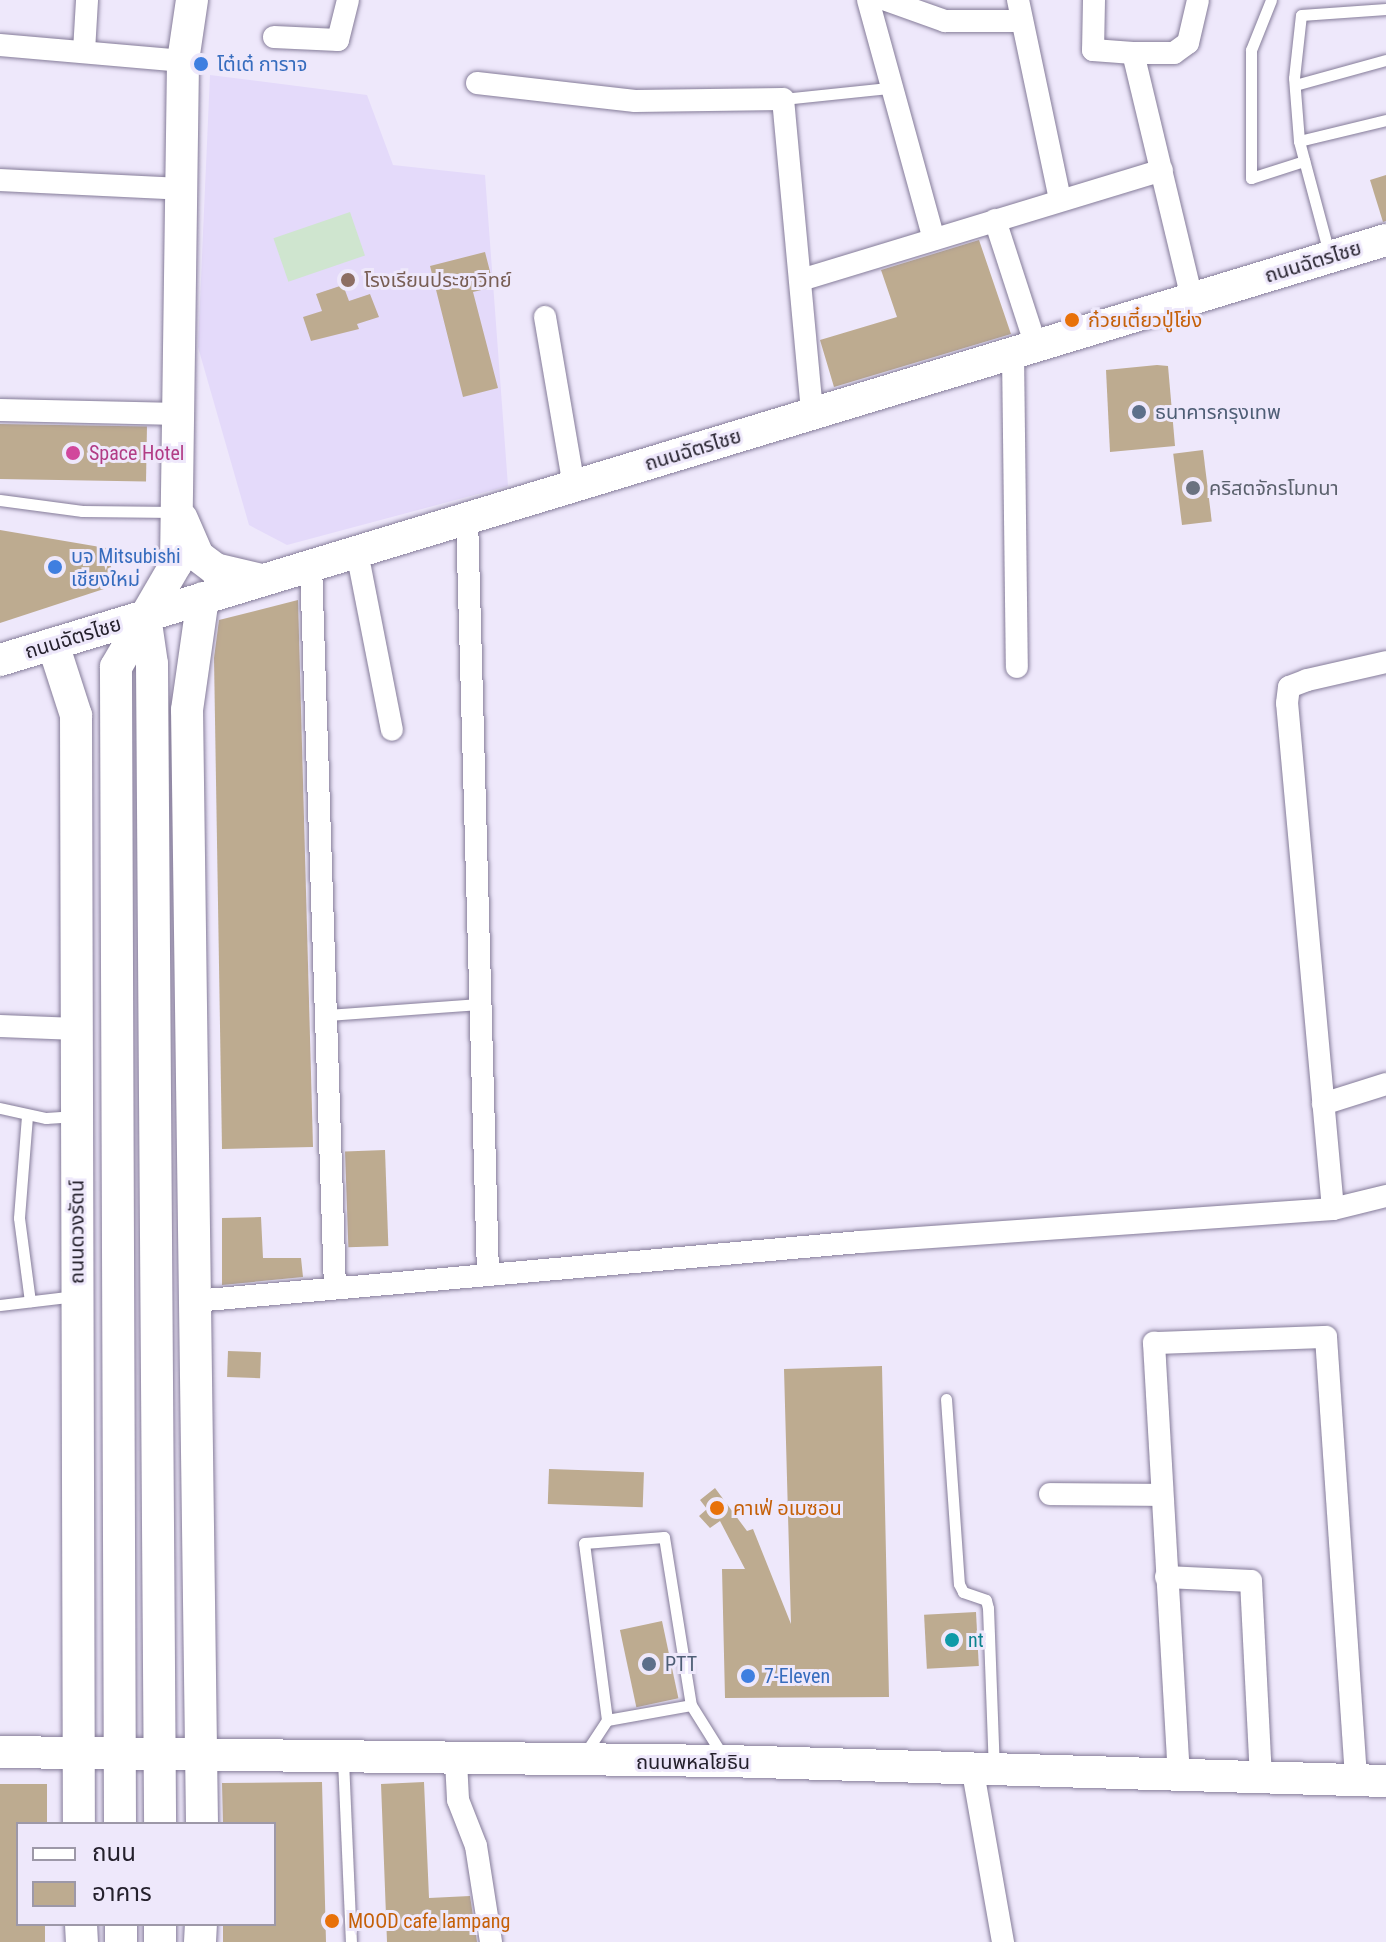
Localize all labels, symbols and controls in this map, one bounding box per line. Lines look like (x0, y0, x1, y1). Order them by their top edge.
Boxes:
place label: โต๋เต๋ การาจ (217, 52, 307, 76)
marker: โต๋เต๋ การาจ (192, 55, 210, 73)
street label: ถนนฉัตรไชย (1262, 236, 1364, 288)
place label: โรงเรียนประชาวิทย์ (364, 268, 512, 292)
marker: โรงเรียนประชาวิทย์ (339, 271, 357, 289)
place label: ก๋วยเตี๋ยวปู่โย่ง (1088, 308, 1202, 332)
marker: ก๋วยเตี๋ยวปู่โย่ง (1063, 311, 1081, 329)
place label: ธนาคารกรุงเทพ (1155, 400, 1281, 424)
marker: ธนาคารกรุงเทพ (1130, 403, 1148, 421)
street label: ถนนฉัตรไชย (642, 424, 744, 476)
place label: Space Hotel (89, 441, 184, 465)
marker: Space Hotel (64, 444, 82, 462)
place label: คริสตจักรโมทนา (1209, 476, 1339, 500)
marker: คริสตจักรโมทนา (1184, 479, 1202, 497)
place label: บจ Mitsubishi เชียงใหม่ (71, 544, 181, 591)
marker: บจ Mitsubishi เชียงใหม่ (46, 558, 64, 576)
street label: ถนนฉัตรไชย (22, 612, 124, 664)
street label: ถนนดวงรัตน์ (65, 1180, 89, 1284)
place label: คาเฟ่ อเมซอน (733, 1496, 842, 1520)
marker: คาเฟ่ อเมซอน (708, 1499, 726, 1517)
place label: nt (968, 1628, 984, 1652)
marker: nt (943, 1631, 961, 1649)
place label: PTT (665, 1652, 697, 1676)
marker: PTT (640, 1655, 658, 1673)
place label: 7-Eleven (764, 1664, 830, 1688)
marker: 7-Eleven (739, 1667, 757, 1685)
street label: ถนนพหลโยธิน (636, 1750, 750, 1774)
legend (16, 1822, 276, 1926)
text: ถนน (92, 1839, 136, 1867)
text: อาคาร (92, 1879, 152, 1907)
place label: MOOD cafe lampang (348, 1909, 510, 1933)
marker: MOOD cafe lampang (323, 1912, 341, 1930)

